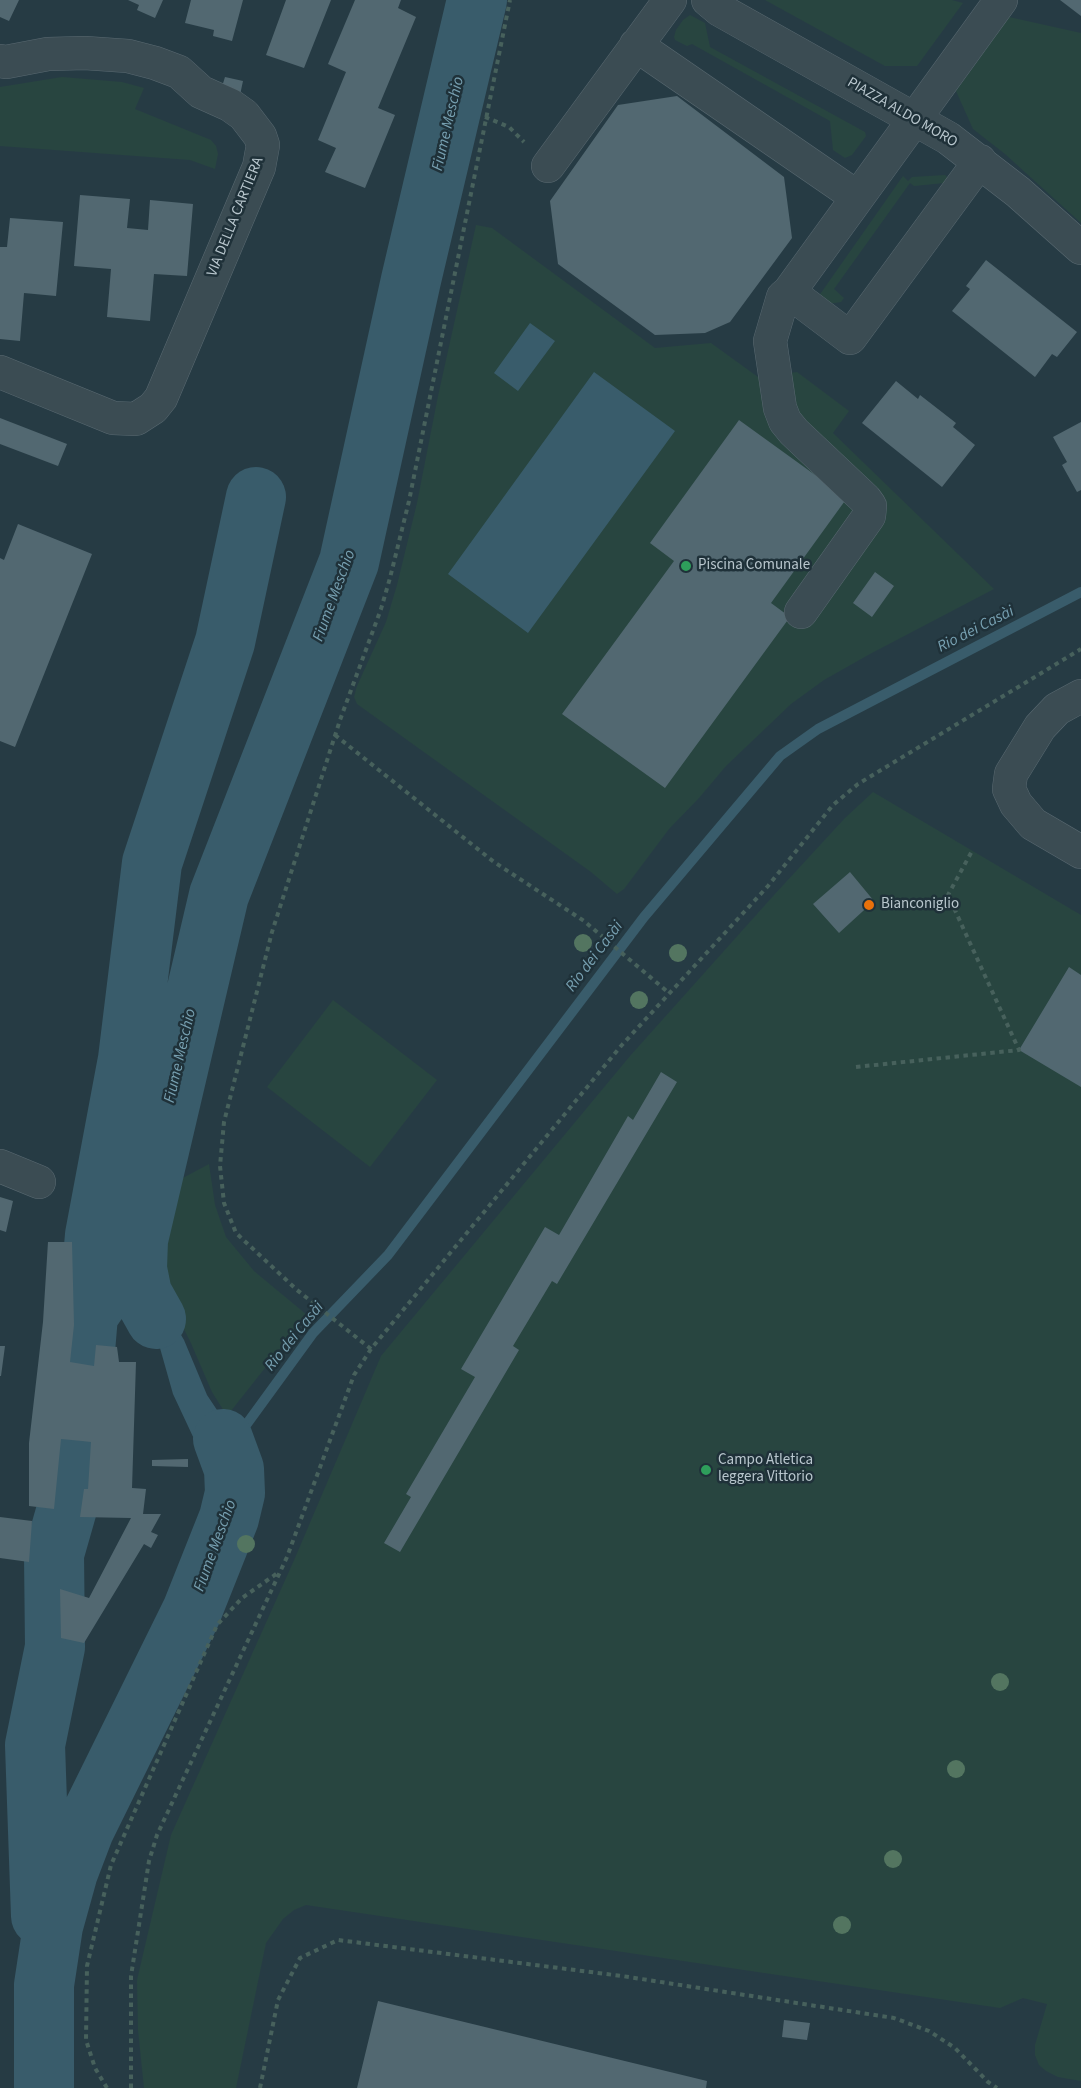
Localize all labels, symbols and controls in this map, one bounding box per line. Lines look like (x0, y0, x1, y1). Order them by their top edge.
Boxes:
street label: PIAZZA ALDO MORO (844, 74, 960, 152)
water label: Fiume Meschio (429, 75, 469, 173)
street label: VIA DELLA CARTIERA (204, 155, 268, 279)
water label: Fiume Meschio (310, 548, 360, 644)
place label: Piscina Comunale (698, 557, 810, 575)
marker: Piscina Comunale (679, 559, 693, 573)
water label: Rio dei Casài (934, 602, 1018, 658)
place label: Bianconiglio (881, 896, 959, 914)
marker: Bianconiglio (862, 898, 876, 912)
water label: Rio dei Casài (562, 918, 628, 996)
water label: Fiume Meschio (161, 1007, 201, 1105)
water label: Rio dei Casài (261, 1299, 329, 1375)
place label: Campo Atletica leggera Vittorio (718, 1452, 813, 1487)
marker: Campo Atletica leggera Vittorio (699, 1463, 713, 1477)
water label: Fiume Meschio (191, 1498, 241, 1594)

